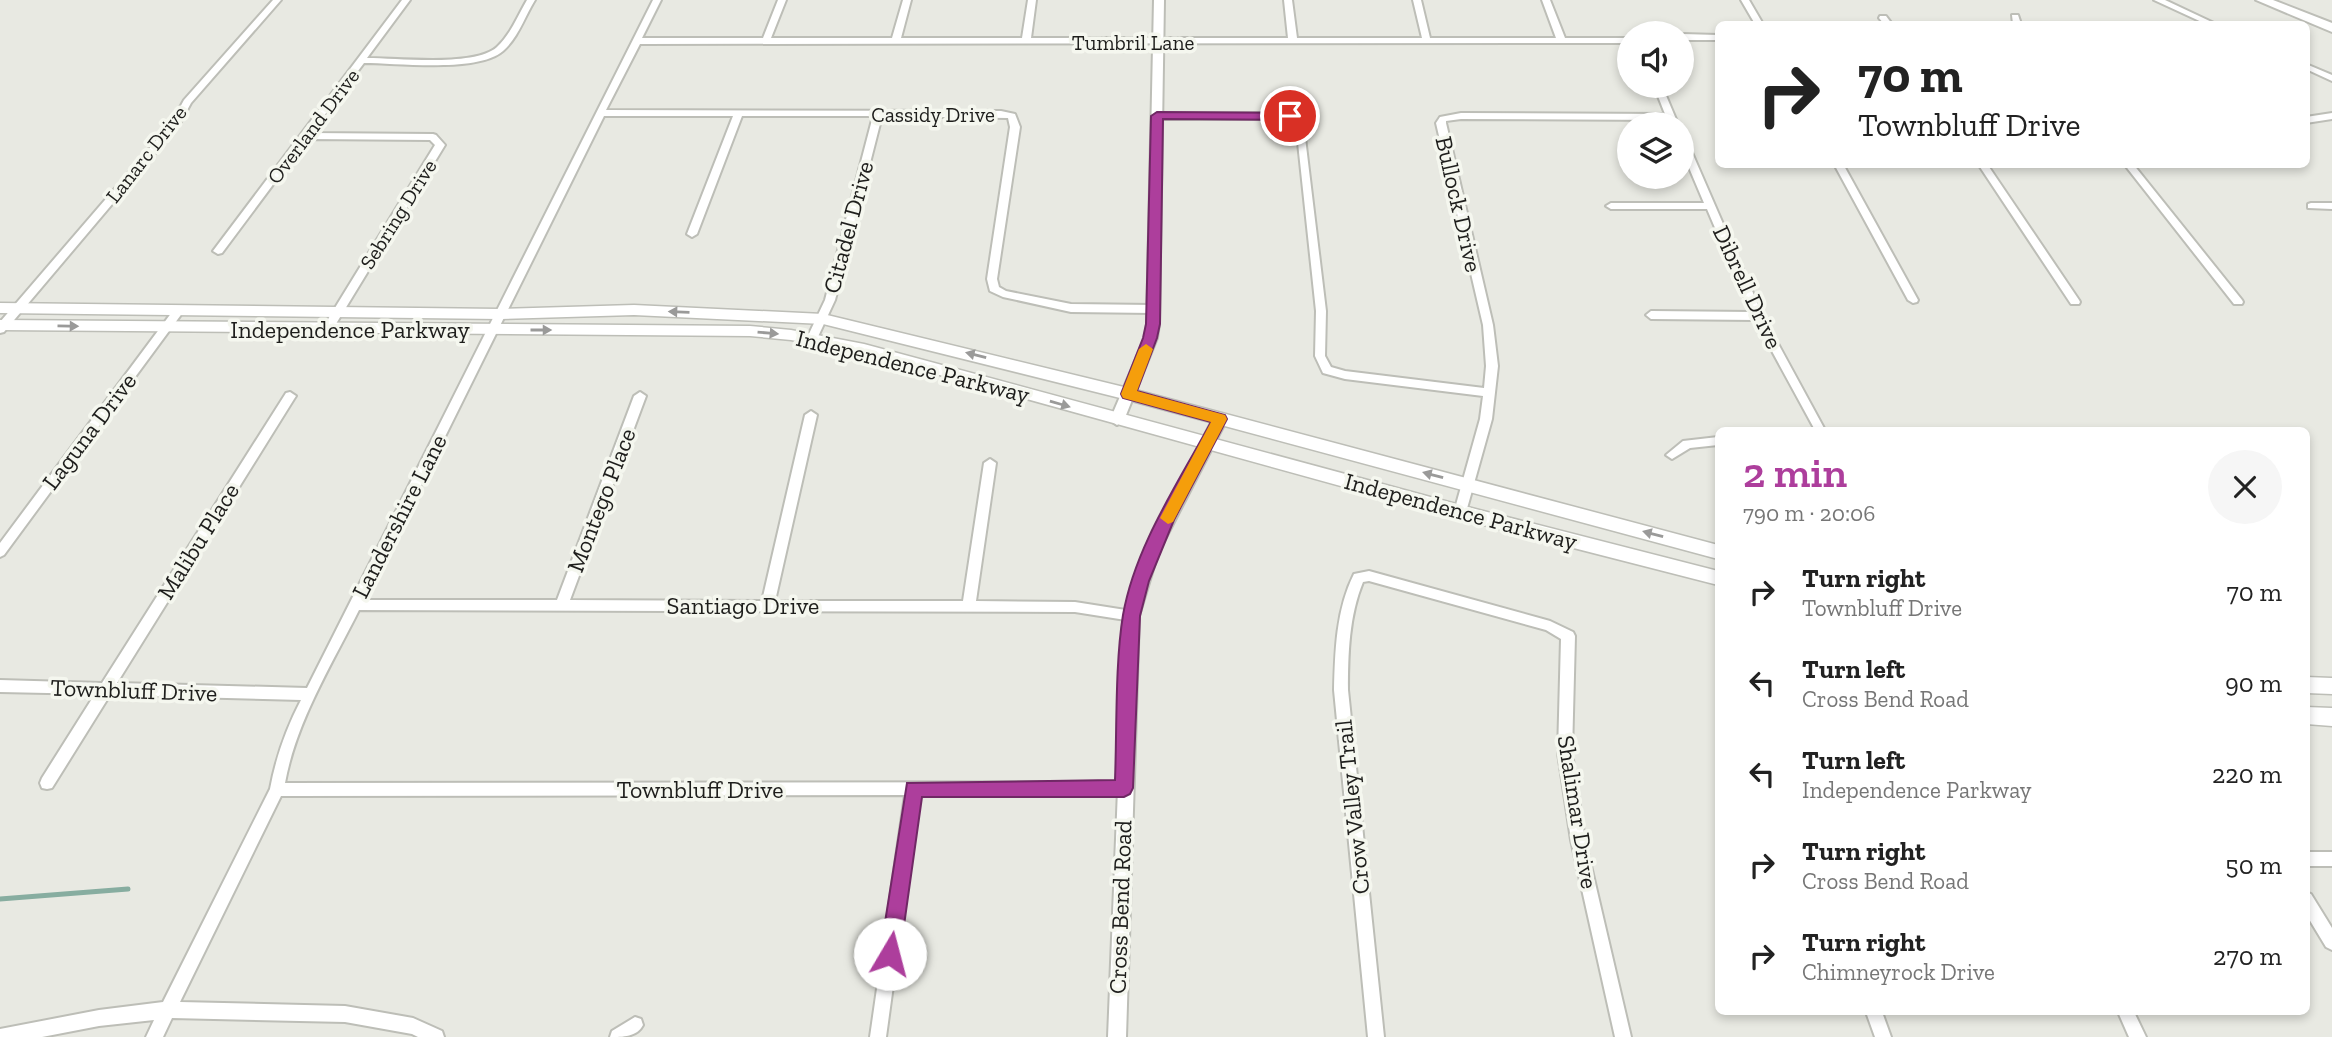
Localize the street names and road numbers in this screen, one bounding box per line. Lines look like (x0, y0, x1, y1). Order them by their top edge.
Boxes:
street label: Tumbril Lane (1072, 30, 1194, 55)
street label: Overland Drive (262, 63, 364, 189)
street label: Lanarc Drive (100, 100, 192, 208)
street label: Cassidy Drive (871, 102, 995, 127)
street label: Bullock Drive (1429, 133, 1489, 275)
street label: Sebring Drive (354, 154, 442, 274)
street label: Citadel Drive (816, 158, 880, 296)
street label: Dibrell Drive (1707, 221, 1789, 353)
street label: Independence Parkway (230, 315, 471, 344)
street label: Independence Parkway (793, 323, 1033, 409)
street label: Laguna Drive (36, 367, 142, 495)
street label: Montego Place (560, 424, 642, 576)
street label: Landershire Lane (345, 429, 453, 603)
street label: Independence Parkway (1342, 466, 1581, 556)
street label: Malibu Place (151, 478, 245, 604)
street label: Santiago Drive (667, 591, 819, 620)
street label: Townbluff Drive (50, 673, 218, 707)
street label: Crow Valley Trail (1328, 718, 1376, 896)
street label: Shalimar Drive (1552, 733, 1604, 891)
street label: Townbluff Drive (617, 775, 783, 804)
street label: Cross Bend Road (1102, 819, 1138, 995)

